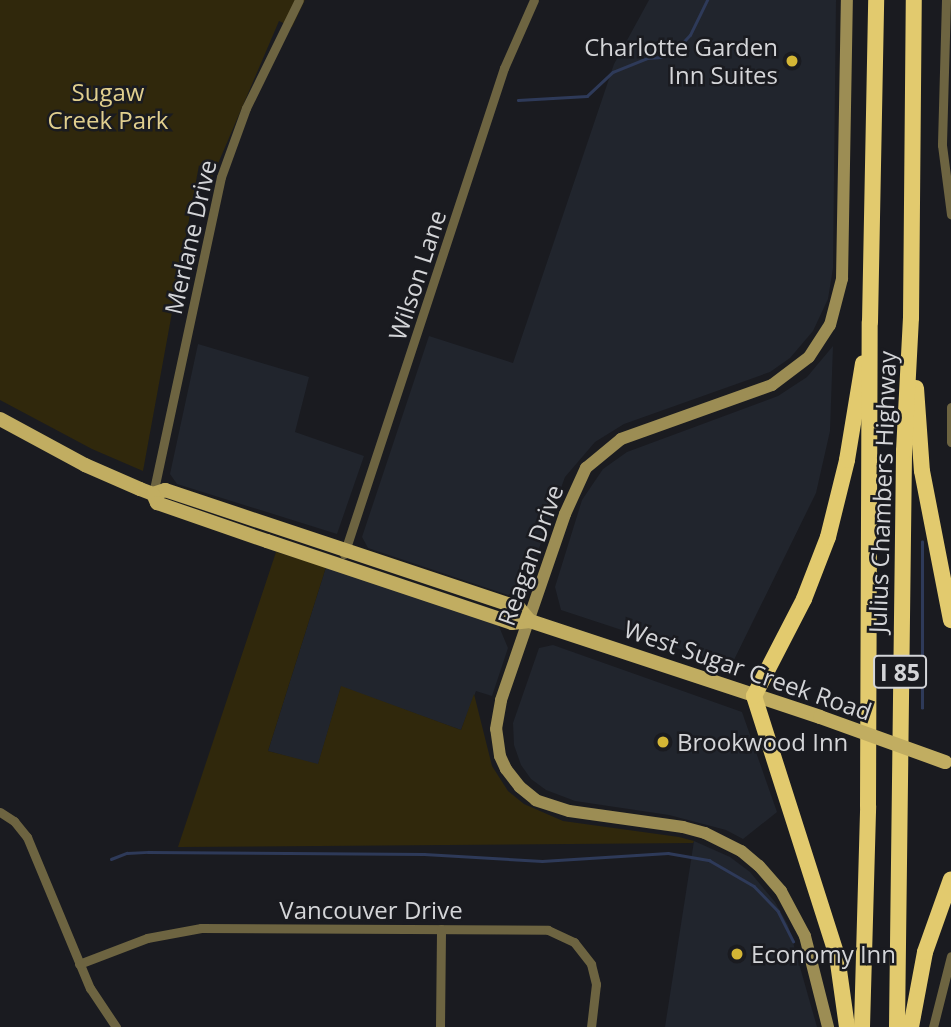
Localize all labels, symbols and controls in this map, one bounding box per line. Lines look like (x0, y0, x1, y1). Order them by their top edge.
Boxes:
place label: Charlotte Garden Inn Suites (584, 33, 778, 89)
marker: Charlotte Garden Inn Suites (784, 53, 800, 69)
park label: Sugaw Creek Park (48, 78, 168, 134)
street label: Merlane Drive (158, 157, 222, 317)
street label: Wilson Lane (382, 206, 452, 344)
street label: Julius Chambers Highway (863, 351, 901, 633)
street label: Reagan Drive (491, 481, 569, 629)
street label: West Sugar Creek Road (620, 614, 876, 726)
road number: I 85 (872, 652, 928, 692)
place label: Brookwood Inn (677, 728, 848, 756)
marker: Brookwood Inn (655, 734, 671, 750)
street label: Vancouver Drive (279, 896, 463, 924)
place label: Economy Inn (751, 940, 896, 968)
marker: Economy Inn (729, 946, 745, 962)

